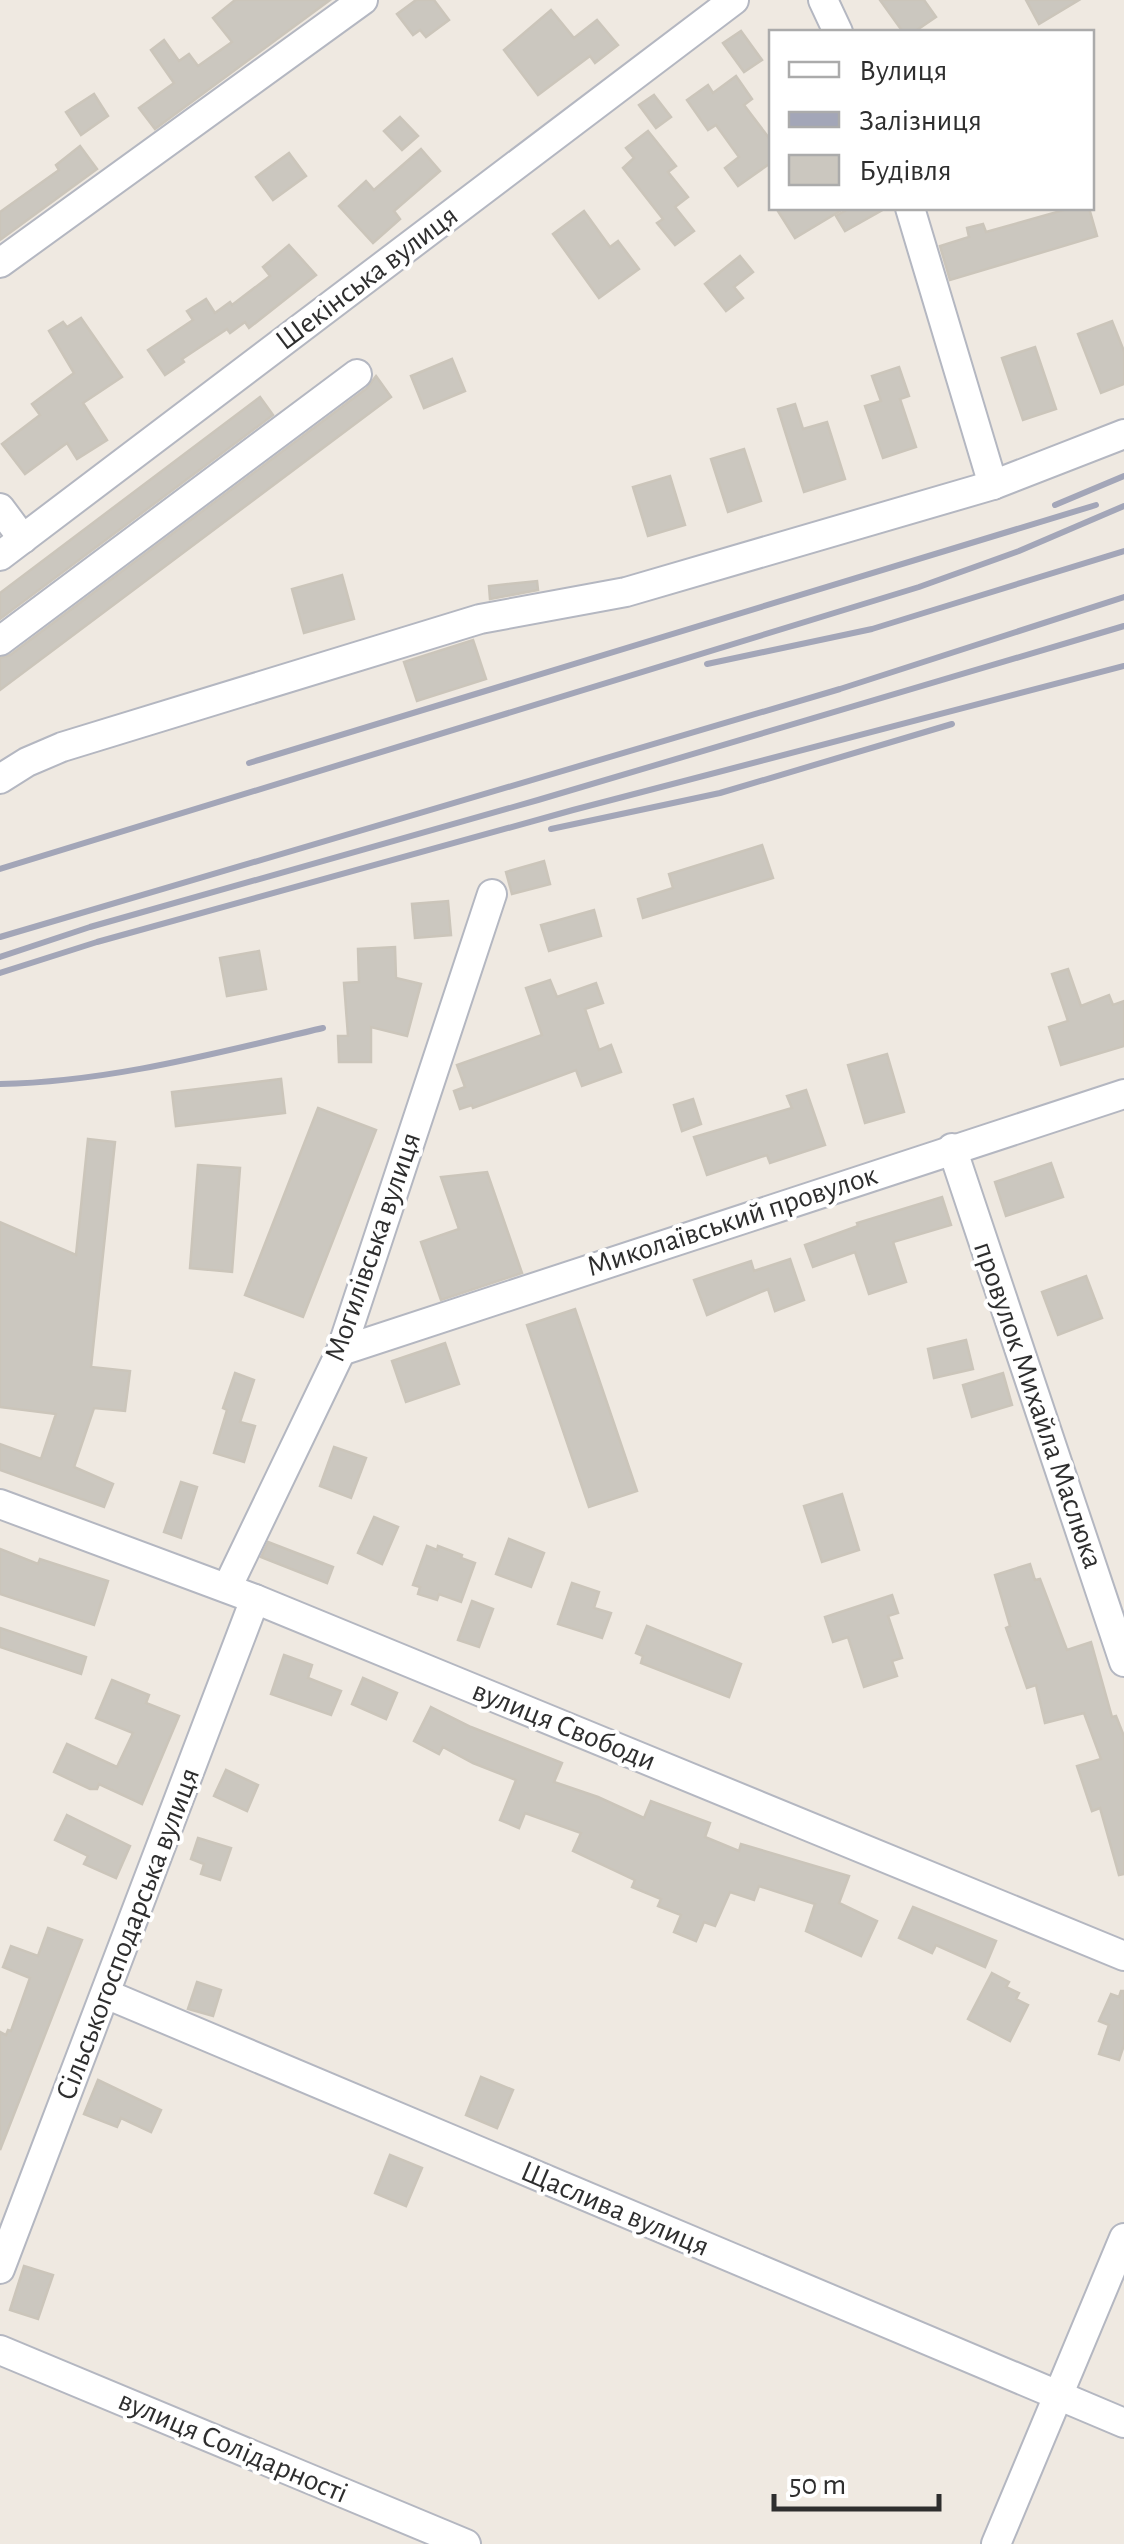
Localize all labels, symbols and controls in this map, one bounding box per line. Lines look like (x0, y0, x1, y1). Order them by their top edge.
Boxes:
legend (769, 30, 1094, 210)
text: Вулиця (859, 56, 947, 86)
text: Залізниця (859, 106, 982, 136)
text: Будівля (859, 156, 952, 186)
street label: Шекінська вулиця (270, 200, 464, 356)
street label: Могилівська вулиця (320, 1128, 426, 1366)
street label: Миколаївський провулок (583, 1160, 881, 1282)
street label: провулок Михайла Маслюка (968, 1238, 1108, 1572)
street label: вулиця Свободи (468, 1676, 660, 1776)
street label: Сільськогосподарська вулиця (51, 1764, 205, 2104)
street label: Щаслива вулиця (517, 2156, 713, 2262)
street label: вулиця Солідарності (114, 2385, 352, 2509)
scale bar (774, 2449, 939, 2511)
text: 50 m (789, 2470, 846, 2500)

